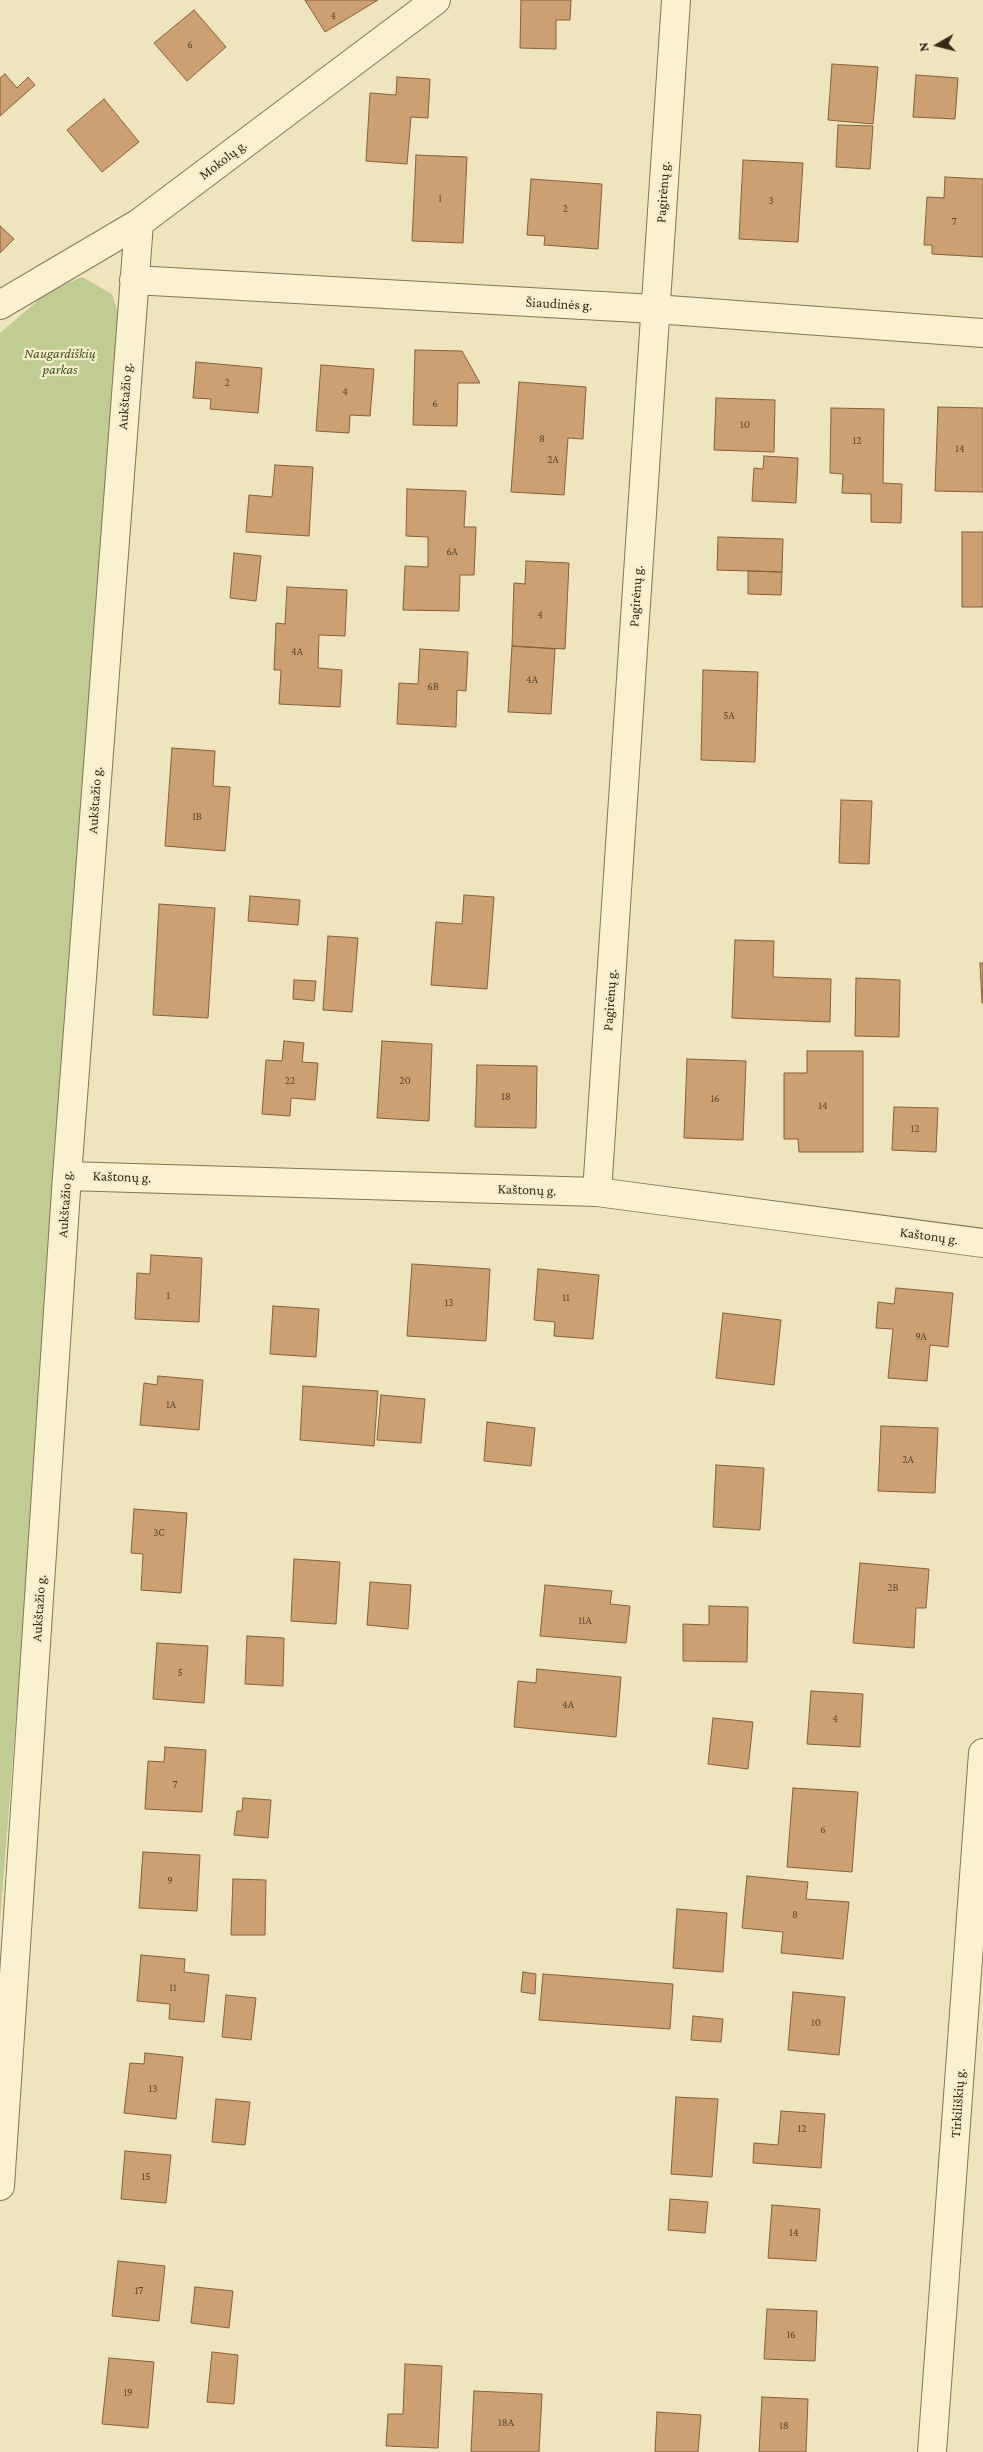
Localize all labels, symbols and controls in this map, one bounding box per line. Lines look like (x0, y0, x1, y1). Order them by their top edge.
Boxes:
house number: 4 (330, 9, 336, 23)
north arrow (913, 20, 963, 70)
house number: 6 (187, 38, 193, 52)
text: N (915, 41, 932, 53)
street label: Mokolų g. (196, 137, 250, 183)
street label: Pagirėnų g. (652, 161, 674, 223)
house number: 1 (438, 192, 442, 206)
house number: 3 (768, 194, 774, 208)
house number: 2 (562, 202, 568, 216)
house number: 7 (951, 215, 957, 229)
street label: Šiaudinės g. (525, 294, 593, 314)
park label: Naugardiškių parkas (24, 346, 96, 378)
street label: Aukštažio g. (114, 362, 136, 430)
house number: 2 (224, 376, 230, 390)
house number: 4 (342, 385, 348, 399)
house number: 6 (432, 397, 438, 411)
house number: 10 (740, 418, 750, 432)
house number: 8 (539, 432, 545, 446)
house number: 12 (853, 434, 861, 448)
house number: 14 (955, 442, 965, 456)
house number: 2A (547, 453, 559, 467)
house number: 6A (446, 545, 458, 559)
street label: Pagirėnų g. (625, 565, 647, 627)
house number: 4 (537, 608, 543, 622)
house number: 4A (291, 645, 303, 659)
house number: 4A (526, 673, 538, 687)
house number: 6B (427, 680, 439, 694)
house number: 5A (723, 709, 735, 723)
street label: Aukštažio g. (84, 766, 106, 834)
house number: 1B (192, 810, 202, 824)
street label: Pagirėnų g. (599, 969, 621, 1031)
house number: 22 (285, 1074, 295, 1088)
house number: 20 (399, 1074, 411, 1088)
house number: 18 (501, 1090, 511, 1104)
house number: 16 (710, 1092, 720, 1106)
house number: 14 (818, 1099, 828, 1113)
house number: 12 (911, 1122, 919, 1136)
street label: Kaštonų g. (92, 1168, 152, 1186)
street label: Aukštažio g. (54, 1170, 76, 1238)
street label: Kaštonų g. (497, 1181, 557, 1199)
street label: Kaštonų g. (899, 1224, 959, 1248)
house number: 1 (166, 1289, 170, 1303)
house number: 11 (562, 1291, 570, 1305)
house number: 13 (445, 1296, 453, 1310)
house number: 9A (915, 1330, 927, 1344)
house number: 1A (166, 1398, 176, 1412)
house number: 2A (902, 1453, 914, 1467)
house number: 3C (153, 1526, 165, 1540)
street label: Aukštažio g. (28, 1574, 50, 1642)
house number: 2B (887, 1581, 899, 1595)
house number: 11A (578, 1614, 592, 1628)
house number: 5 (177, 1666, 183, 1680)
house number: 4A (562, 1698, 574, 1712)
house number: 4 (832, 1712, 838, 1726)
house number: 7 (172, 1778, 178, 1792)
house number: 6 (820, 1823, 826, 1837)
house number: 9 (167, 1874, 173, 1888)
house number: 8 (792, 1908, 798, 1922)
house number: 11 (169, 1981, 177, 1995)
house number: 10 (811, 2016, 821, 2030)
street label: Tirkiliškių g. (947, 2068, 969, 2138)
house number: 13 (149, 2082, 157, 2096)
house number: 12 (798, 2122, 806, 2136)
house number: 15 (142, 2170, 150, 2184)
house number: 14 (789, 2226, 799, 2240)
house number: 17 (135, 2284, 143, 2298)
house number: 16 (786, 2328, 796, 2342)
house number: 19 (123, 2386, 133, 2400)
house number: 18A (498, 2416, 514, 2430)
house number: 18 (779, 2419, 789, 2433)

